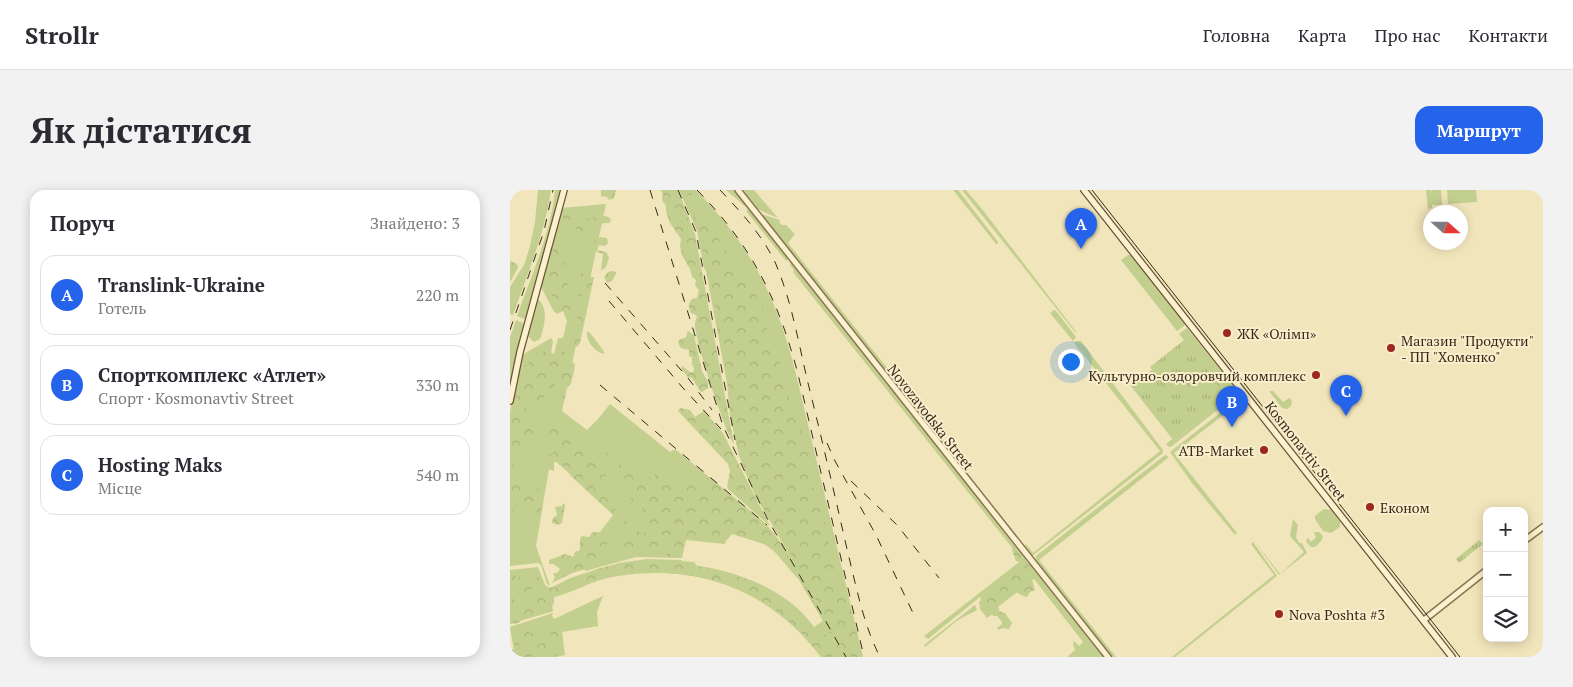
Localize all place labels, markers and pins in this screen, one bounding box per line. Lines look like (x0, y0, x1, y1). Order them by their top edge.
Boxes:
pin: A (1065, 208, 1097, 249)
place label: ЖК «Олімп» (1237, 324, 1317, 343)
marker: ЖК «Олімп» (1221, 327, 1233, 339)
place label: Магазин "Продукти" - ПП "Хоменко" (1401, 331, 1534, 366)
marker: Магазин "Продукти" - ПП "Хоменко" (1385, 342, 1397, 354)
place label: Культурно-оздоровчий комплекс (1088, 366, 1306, 385)
marker: Культурно-оздоровчий комплекс (1310, 369, 1322, 381)
pin: C (1330, 375, 1362, 416)
pin: B (1216, 386, 1248, 427)
place label: ATB-Market (1178, 441, 1255, 460)
marker: ATB-Market (1258, 444, 1270, 456)
place label: Економ (1380, 498, 1430, 517)
marker: Економ (1364, 501, 1376, 513)
place label: Nova Poshta #3 (1289, 605, 1385, 624)
marker: Nova Poshta #3 (1273, 608, 1285, 620)

